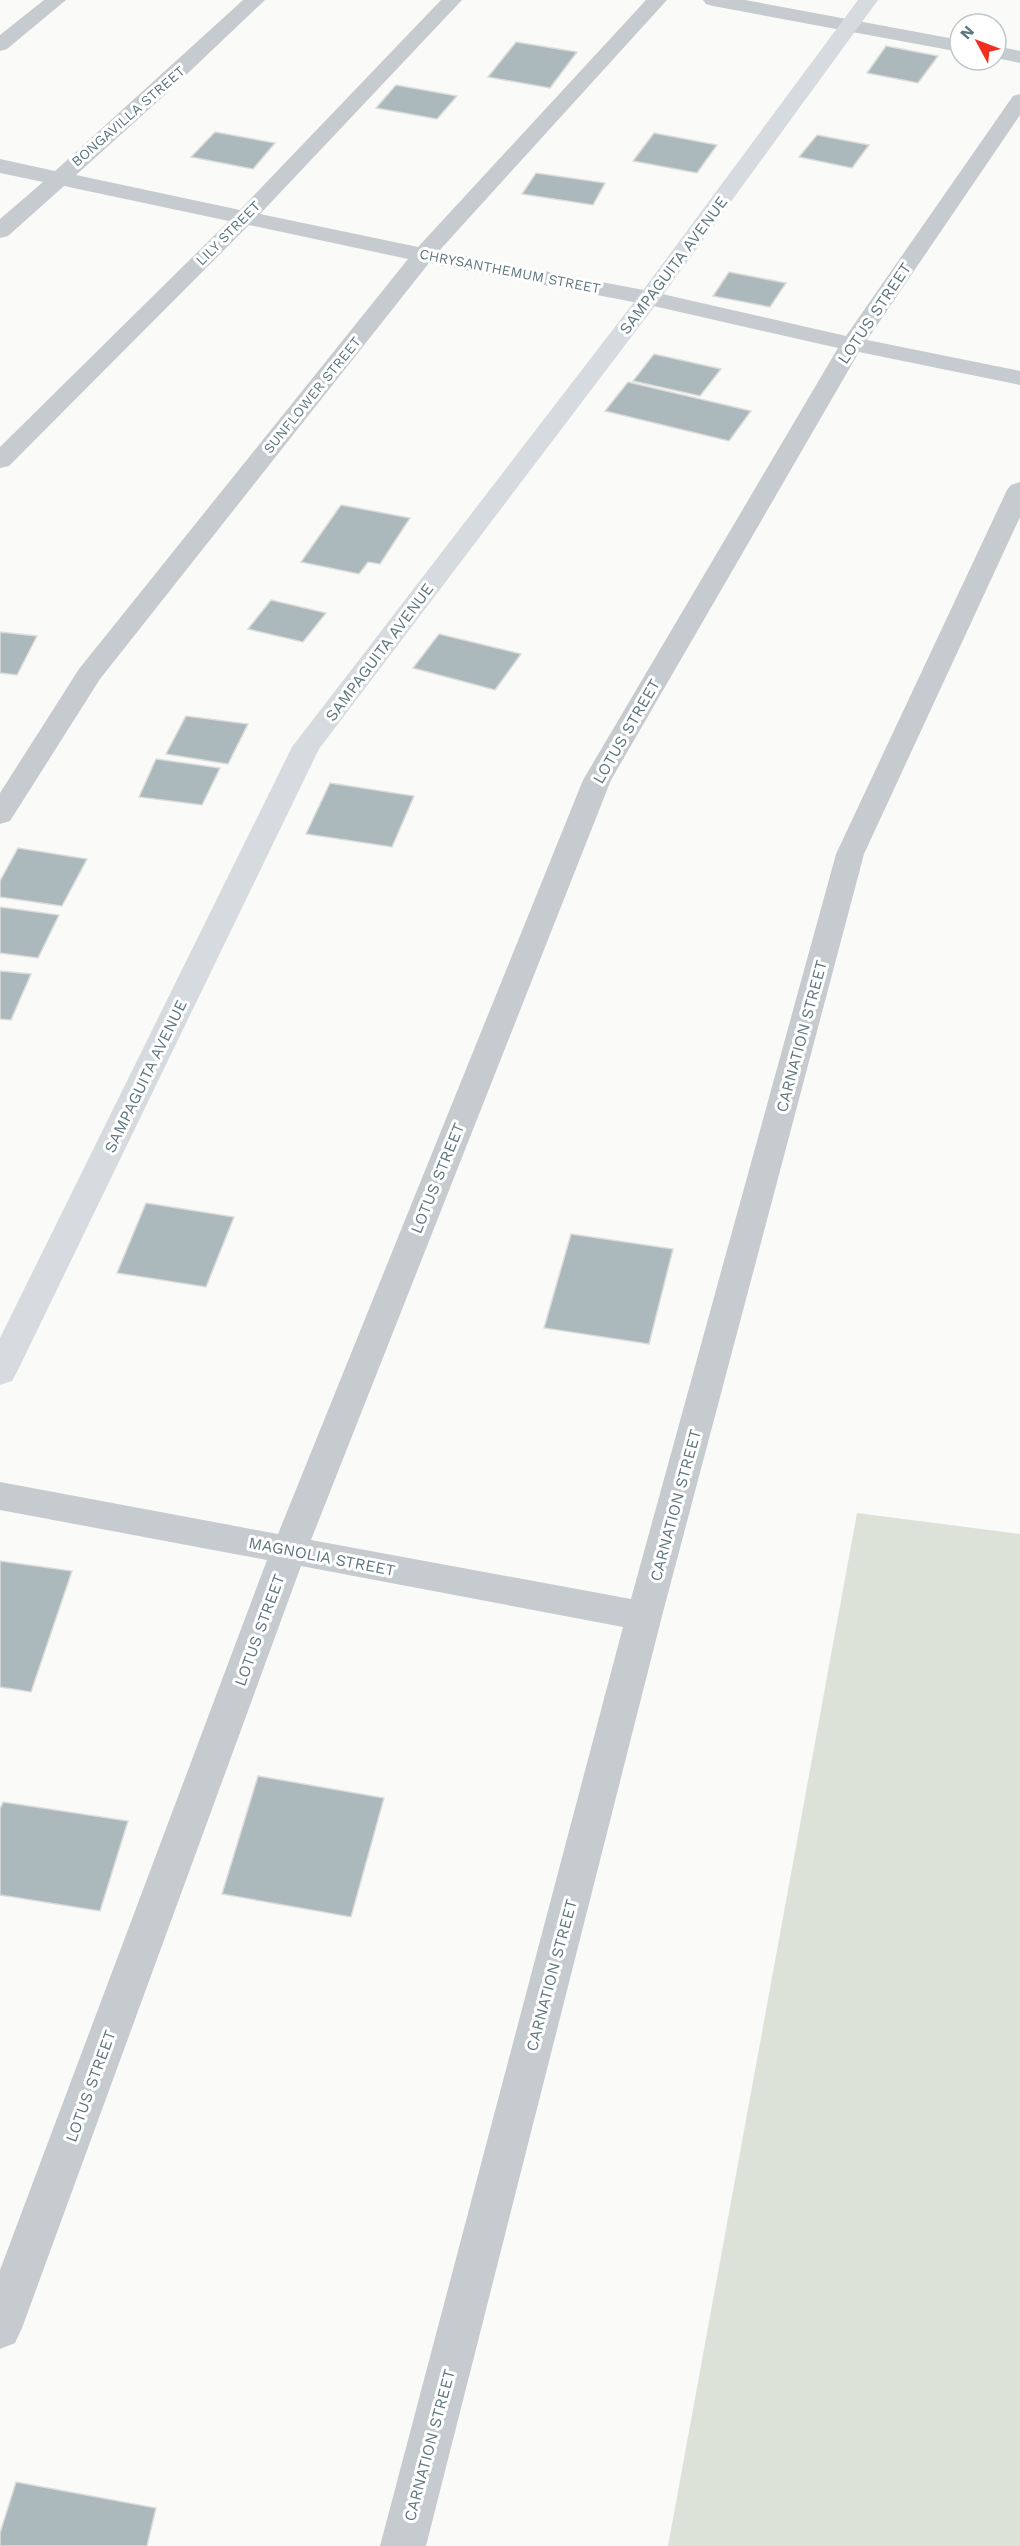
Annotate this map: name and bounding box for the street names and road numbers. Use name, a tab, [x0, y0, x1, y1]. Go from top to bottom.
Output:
street label: BONGAVILLA STREET	[68, 62, 188, 169]
street label: SAMPAGUITA AVENUE	[615, 193, 731, 338]
street label: LILY STREET	[193, 197, 264, 268]
street label: CHRYSANTHEMUM STREET	[418, 246, 602, 297]
street label: LOTUS STREET	[834, 259, 915, 367]
street label: SUNFLOWER STREET	[260, 333, 364, 456]
street label: SAMPAGUITA AVENUE	[321, 580, 437, 725]
street label: LOTUS STREET	[589, 675, 664, 787]
street label: CARNATION STREET	[772, 958, 831, 1114]
street label: SAMPAGUITA AVENUE	[100, 997, 191, 1156]
street label: LOTUS STREET	[407, 1120, 468, 1236]
street label: CARNATION STREET	[646, 1427, 705, 1583]
street label: MAGNOLIA STREET	[247, 1533, 397, 1580]
street label: LOTUS STREET	[230, 1571, 289, 1689]
street label: CARNATION STREET	[522, 1897, 581, 2053]
street label: LOTUS STREET	[61, 2027, 120, 2145]
street label: CARNATION STREET	[400, 2367, 459, 2523]

